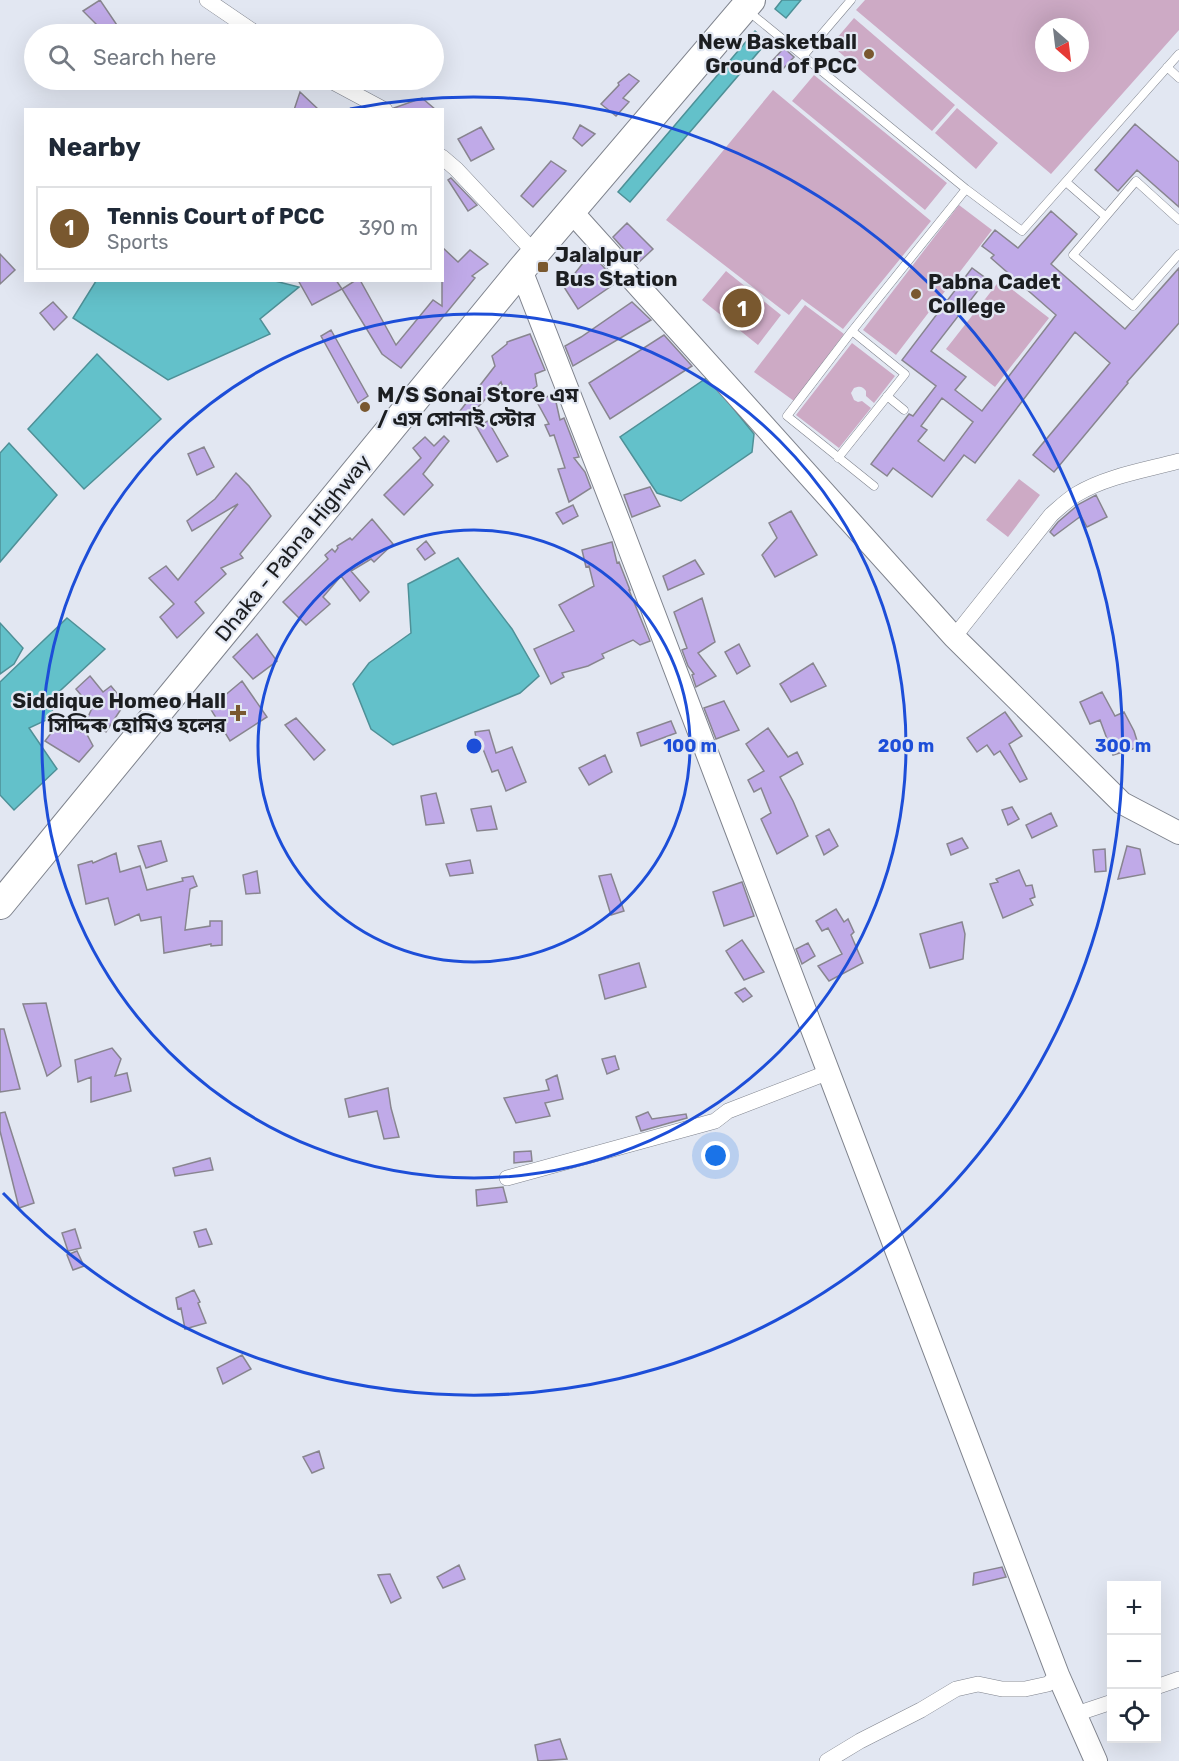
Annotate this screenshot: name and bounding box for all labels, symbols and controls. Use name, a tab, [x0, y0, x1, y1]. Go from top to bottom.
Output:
north arrow	[1035, 18, 1089, 72]
search box	[24, 24, 444, 90]
place label: New Basketball Ground of PCC	[698, 29, 857, 78]
icon: search	[45, 41, 78, 74]
text: Search here	[93, 44, 216, 71]
marker: New Basketball Ground of PCC	[862, 47, 876, 61]
text: Nearby	[48, 132, 141, 163]
text: Tennis Court of PCC	[107, 203, 324, 230]
text: 1	[65, 216, 74, 240]
text: 390 m	[359, 216, 418, 240]
text: Sports	[107, 230, 168, 254]
place label: Jalalpur Bus Station	[555, 242, 678, 291]
marker: Jalalpur Bus Station	[536, 260, 550, 274]
place label: Pabna Cadet College	[928, 269, 1061, 318]
pin: 1	[722, 286, 762, 330]
marker: Pabna Cadet College	[909, 287, 923, 301]
place label: M/S Sonai Store এম / এস সোনাই স্টোর	[377, 382, 579, 431]
marker: M/S Sonai Store এম / এস সোনাই স্টোর	[358, 400, 372, 414]
street label: Dhaka - Pabna Highway	[210, 449, 376, 646]
place label: Siddique Homeo Hall সিদ্দিক হোমিও হলের	[12, 688, 226, 737]
marker: Siddique Homeo Hall সিদ্দিক হোমিও হলের	[231, 706, 245, 720]
text: 100 m	[663, 735, 717, 757]
text: 200 m	[878, 735, 934, 757]
text: 300 m	[1095, 735, 1151, 757]
centre of rings	[464, 736, 484, 756]
your location	[701, 1141, 730, 1170]
map controls	[1107, 1581, 1161, 1743]
button: +	[1107, 1581, 1161, 1635]
button: −	[1107, 1635, 1161, 1689]
button: locate	[1107, 1689, 1161, 1743]

